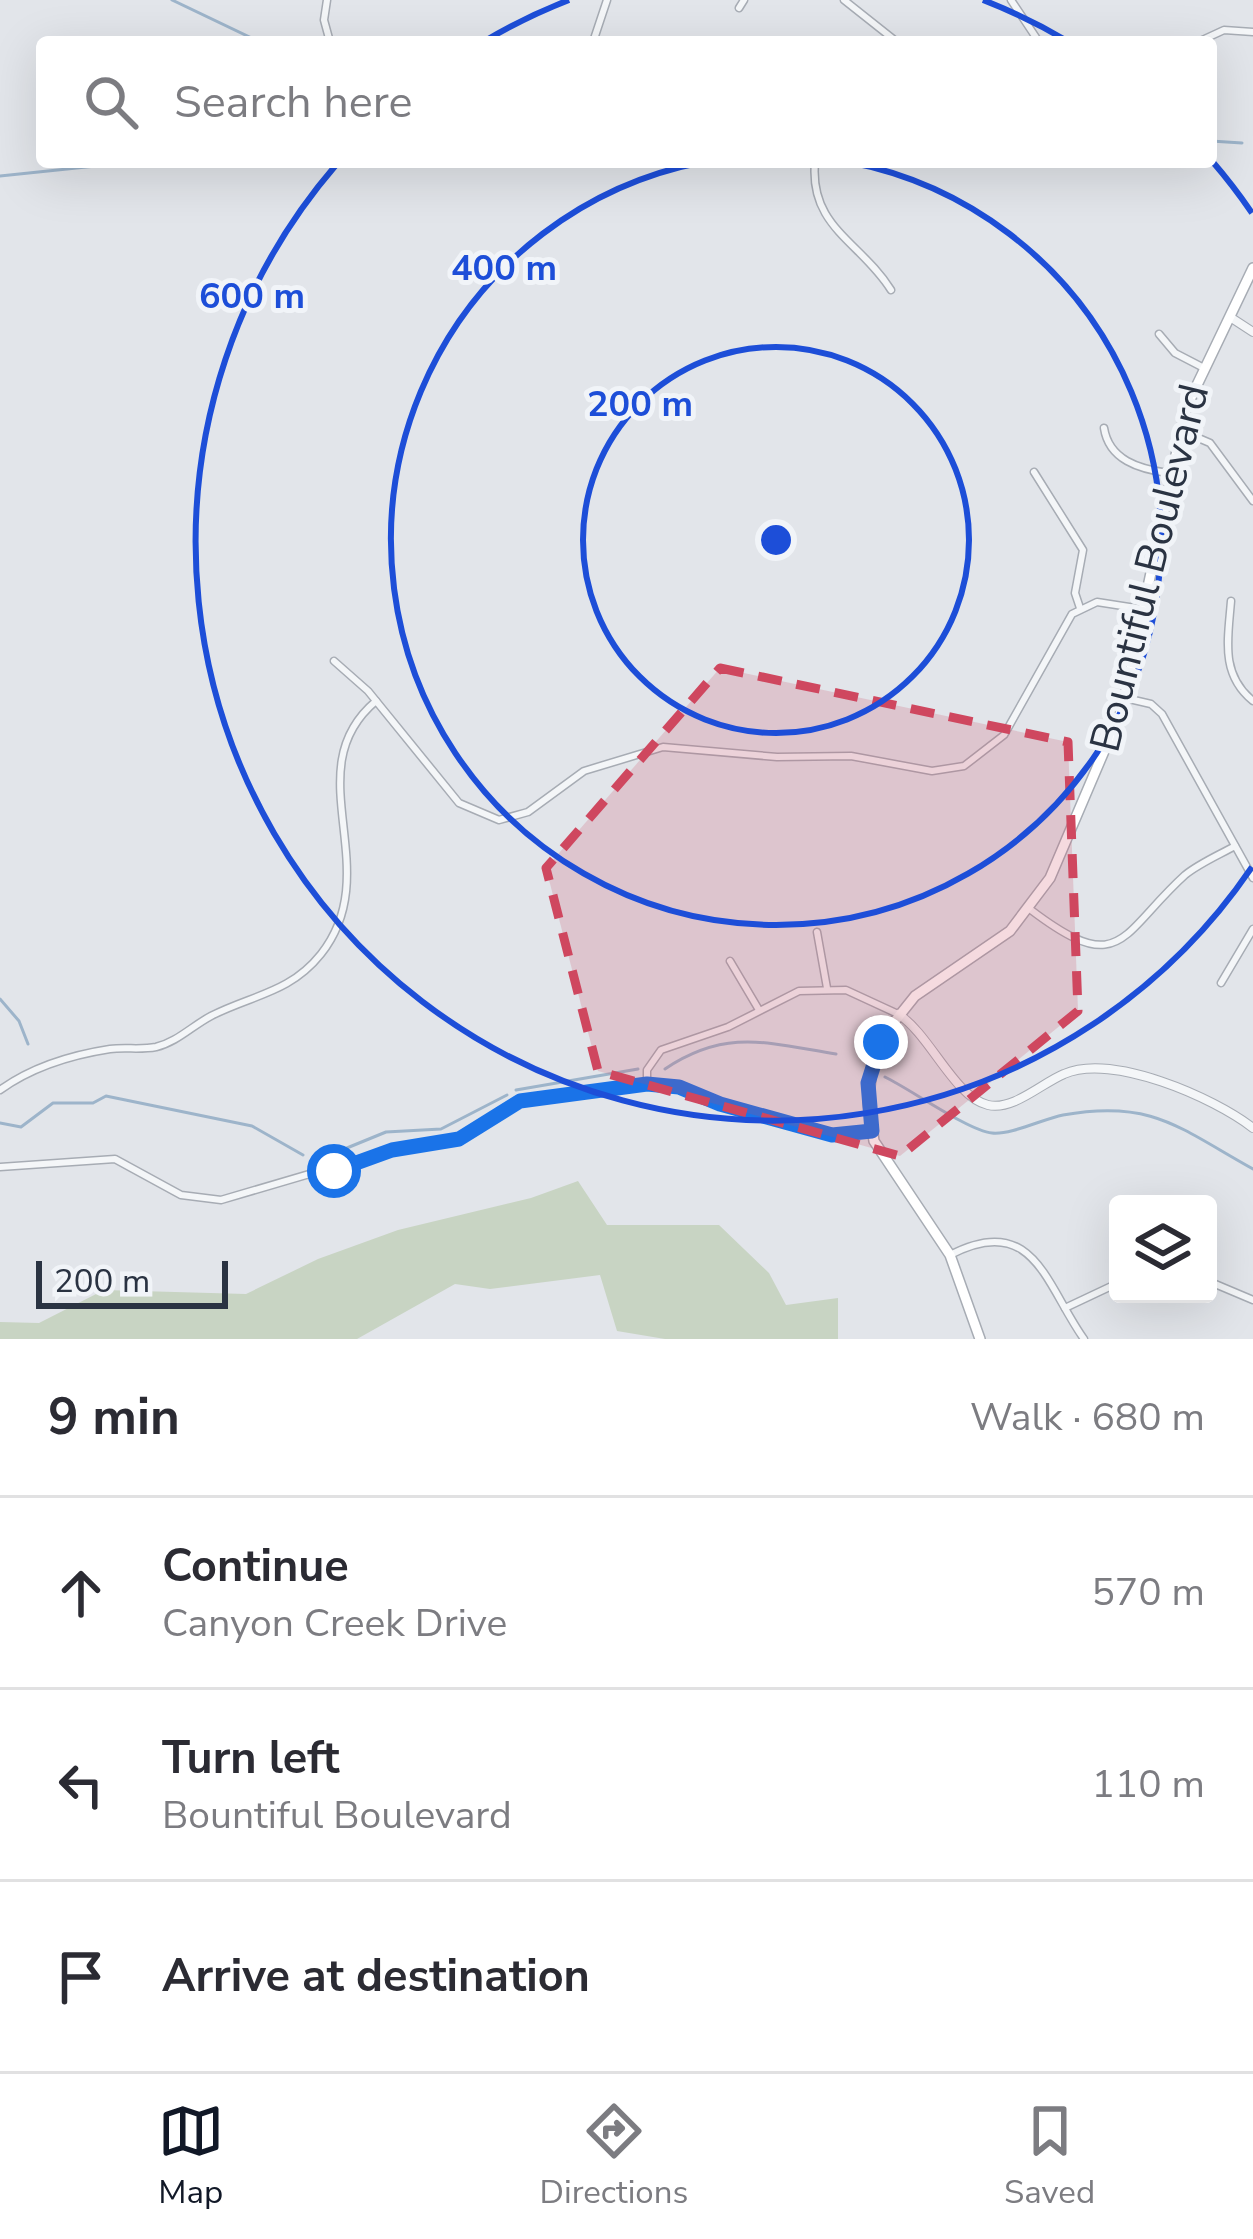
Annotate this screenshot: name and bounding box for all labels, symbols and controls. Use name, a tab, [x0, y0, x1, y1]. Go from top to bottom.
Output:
search box	[36, 36, 1217, 168]
icon: search	[78, 69, 144, 135]
text: Search here	[174, 72, 413, 133]
text: 400 m	[451, 244, 557, 293]
text: 600 m	[199, 272, 305, 321]
street label: Bountiful Boulevard	[1077, 378, 1223, 758]
text: 200 m	[587, 380, 693, 429]
centre of rings	[755, 519, 797, 561]
route end	[854, 1015, 908, 1069]
route start	[307, 1144, 361, 1198]
map controls	[1109, 1195, 1217, 1303]
button: layers	[1109, 1195, 1217, 1303]
scale bar	[36, 1255, 228, 1308]
text: 200 m	[54, 1259, 150, 1304]
text: 9 min	[48, 1382, 180, 1452]
text: Walk · 680 m	[970, 1391, 1205, 1444]
text: Continue	[162, 1536, 349, 1597]
icon: ahead	[48, 1560, 114, 1626]
text: 570 m	[1091, 1566, 1205, 1619]
text: Canyon Creek Drive	[162, 1597, 507, 1650]
text: Turn left	[162, 1728, 340, 1789]
icon: left	[48, 1752, 114, 1818]
text: 110 m	[1091, 1758, 1205, 1811]
text: Bountiful Boulevard	[162, 1789, 512, 1842]
icon: arrive	[48, 1944, 114, 2010]
text: Arrive at destination	[162, 1946, 590, 2007]
tab: Map	[158, 2098, 224, 2215]
tab: Directions	[540, 2098, 688, 2215]
tab: Saved	[1004, 2098, 1095, 2215]

